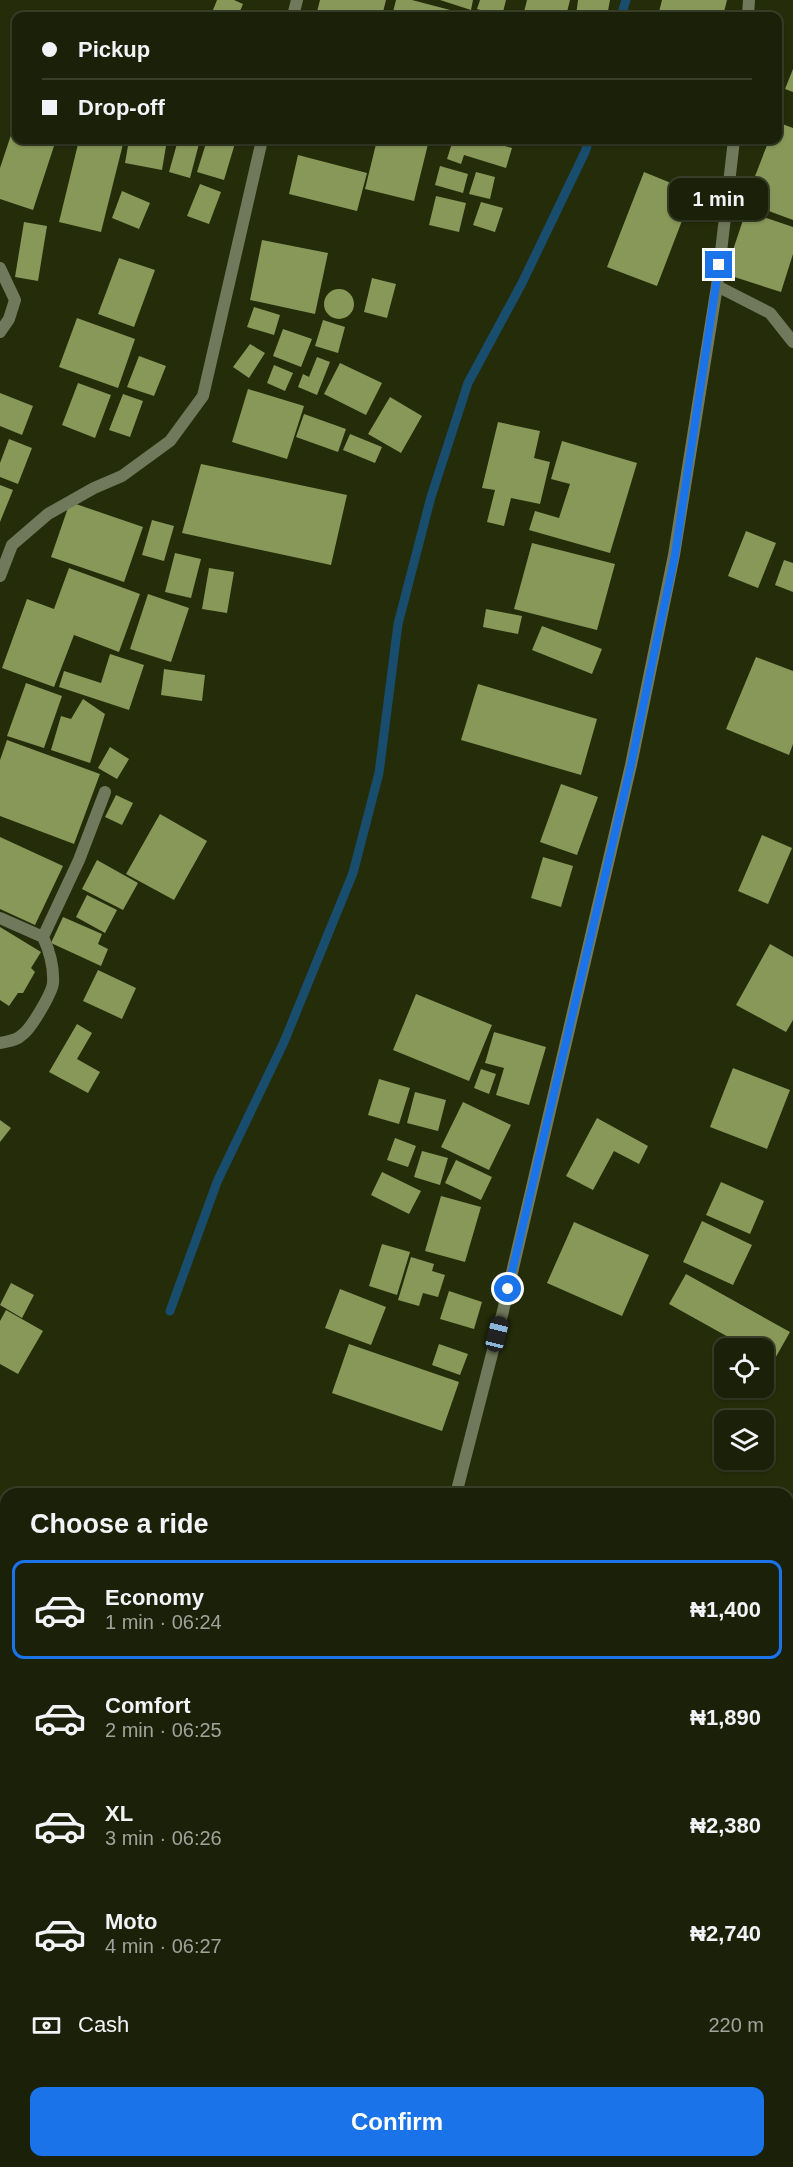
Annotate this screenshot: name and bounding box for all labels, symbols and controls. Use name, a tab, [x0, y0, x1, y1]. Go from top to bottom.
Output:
text: Pickup	[78, 37, 150, 62]
text: Drop-off	[78, 95, 165, 120]
callout: 1 min	[670, 178, 768, 220]
text: 1 min	[692, 188, 745, 210]
route end	[705, 251, 732, 278]
route start	[494, 1275, 521, 1302]
car	[484, 1314, 510, 1354]
map controls	[714, 1338, 774, 1470]
button: locate	[714, 1338, 774, 1398]
button: layers	[714, 1410, 774, 1470]
text: Choose a ride	[30, 1509, 209, 1539]
icon: car	[33, 1583, 87, 1637]
text: Economy	[105, 1585, 204, 1610]
text: ₦1,400	[690, 1597, 761, 1622]
text: 1 min · 06:24	[105, 1611, 222, 1633]
icon: car	[33, 1691, 87, 1745]
text: Comfort	[105, 1693, 191, 1718]
text: ₦1,890	[690, 1705, 761, 1730]
text: 2 min · 06:25	[105, 1719, 222, 1741]
icon: car	[33, 1799, 87, 1853]
text: XL	[105, 1801, 133, 1826]
text: ₦2,380	[690, 1813, 761, 1838]
text: 3 min · 06:26	[105, 1827, 222, 1849]
icon: car	[33, 1907, 87, 1961]
text: Moto	[105, 1909, 158, 1934]
text: ₦2,740	[690, 1921, 761, 1946]
text: 4 min · 06:27	[105, 1935, 222, 1957]
icon: cash	[30, 2009, 63, 2042]
text: Cash	[78, 2012, 129, 2037]
text: 220 m	[708, 2014, 764, 2036]
button: Confirm	[30, 2087, 764, 2156]

